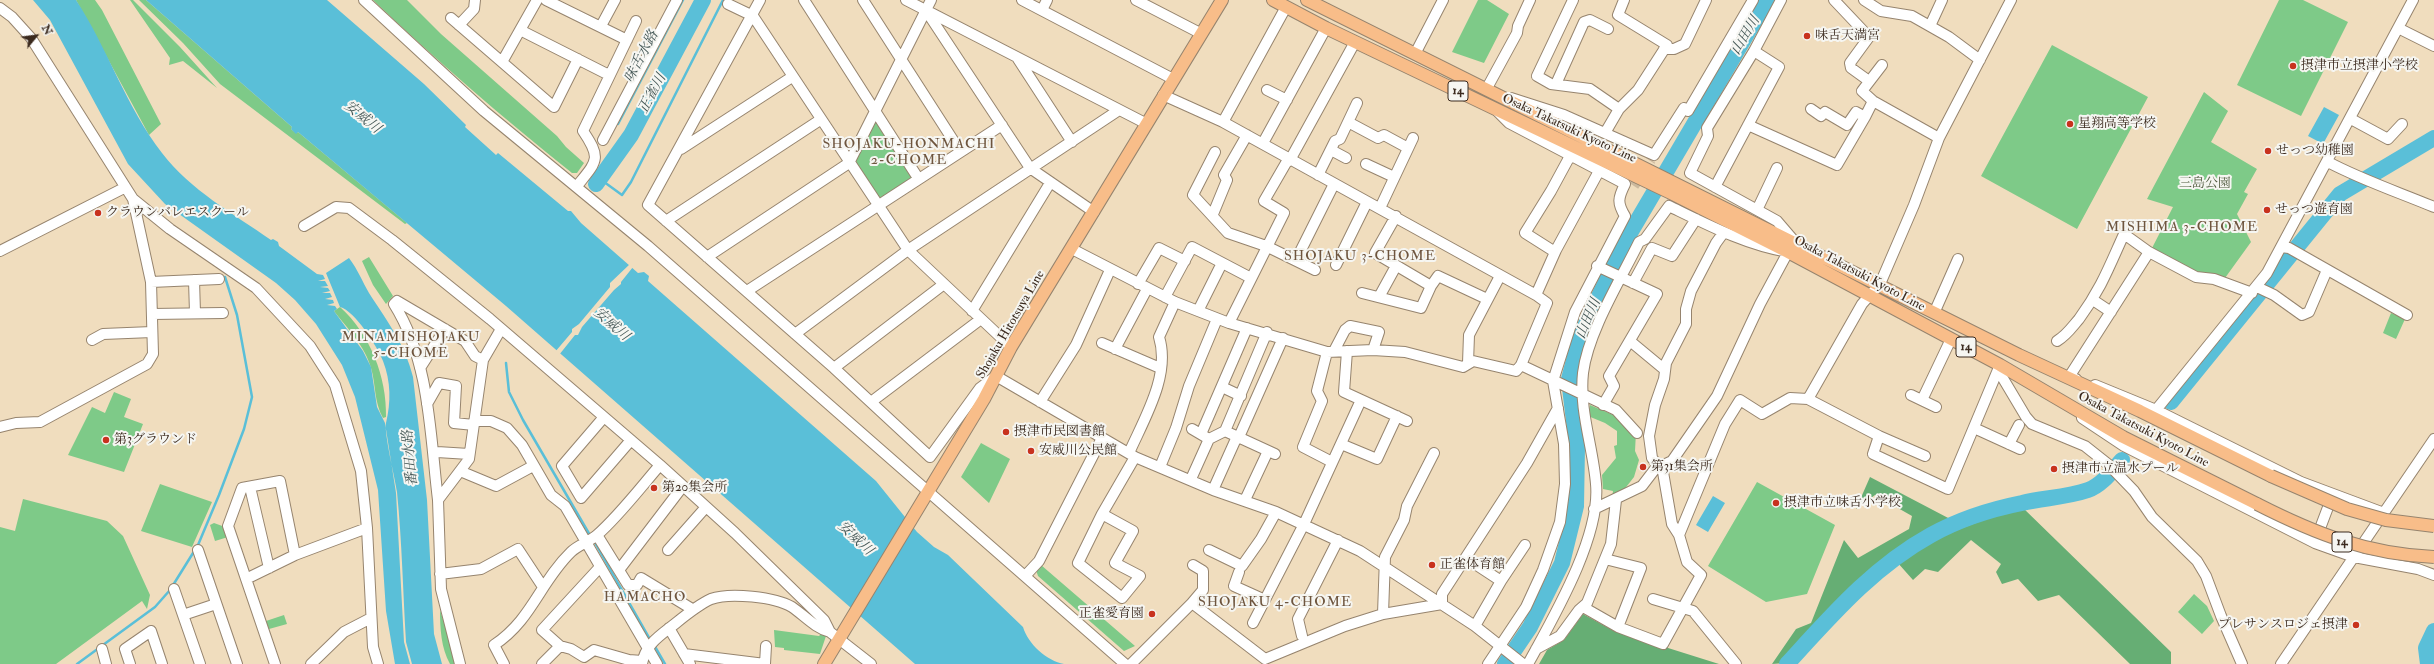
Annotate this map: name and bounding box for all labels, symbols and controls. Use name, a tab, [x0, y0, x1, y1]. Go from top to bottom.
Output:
water label: 山田川	[1728, 14, 1764, 58]
north arrow	[16, 16, 56, 56]
text: N	[39, 22, 55, 37]
water label: 味舌水路	[621, 28, 663, 86]
place label: 味舌天満宮	[1815, 28, 1880, 44]
marker: 味舌天満宮	[1802, 31, 1812, 41]
place label: 摂津市立摂津小学校	[2301, 58, 2418, 74]
marker: 摂津市立摂津小学校	[2288, 61, 2298, 71]
water label: 正雀川	[636, 72, 670, 116]
road number: 14	[1448, 81, 1468, 101]
street label: Osaka Takatsuki Kyoto Line	[1500, 91, 1638, 167]
water label: 安威川	[340, 98, 384, 138]
place label: 星翔高等学校	[2078, 116, 2156, 132]
marker: 星翔高等学校	[2065, 119, 2075, 129]
district label: SHOJAKU-HONMACHI 2-CHOME	[823, 137, 995, 170]
place label: せっつ幼稚園	[2276, 143, 2354, 159]
marker: せっつ幼稚園	[2263, 146, 2273, 156]
park label: 三島公園	[2179, 176, 2231, 192]
place label: せっつ遊育園	[2275, 202, 2353, 218]
place label: クラウンバレエスクール	[106, 205, 249, 221]
marker: せっつ遊育園	[2262, 205, 2272, 215]
marker: クラウンバレエスクール	[93, 208, 103, 218]
district label: MISHIMA 3-CHOME	[2106, 220, 2258, 236]
street label: Osaka Takatsuki Kyoto Line	[1791, 233, 1927, 315]
district label: SHOJAKU 3-CHOME	[1284, 249, 1436, 265]
street label: Shojaku Hitotsuya Line	[974, 268, 1048, 382]
water label: 山田川	[1573, 296, 1605, 342]
water label: 安威川	[590, 305, 632, 345]
district label: MINAMISHOJAKU 5-CHOME	[342, 330, 480, 362]
road number: 14	[1956, 337, 1976, 357]
street label: Osaka Takatsuki Kyoto Line	[2075, 389, 2211, 471]
place label: 摂津市民図書館	[1014, 424, 1105, 440]
marker: 摂津市民図書館	[1001, 427, 1011, 437]
water label: 番田水路	[400, 429, 422, 487]
place label: 第3グラウンド	[114, 432, 197, 448]
marker: 第3グラウンド	[101, 435, 111, 445]
place label: 安威川公民館	[1039, 443, 1117, 459]
marker: 安威川公民館	[1026, 446, 1036, 456]
place label: 第31集会所	[1651, 459, 1713, 475]
place label: 摂津市立温水プール	[2062, 461, 2179, 477]
marker: 第31集会所	[1638, 462, 1648, 472]
marker: 摂津市立温水プール	[2049, 464, 2059, 474]
place label: 第20集会所	[662, 480, 727, 496]
marker: 第20集会所	[649, 483, 659, 493]
place label: 摂津市立味舌小学校	[1784, 495, 1901, 511]
marker: 摂津市立味舌小学校	[1771, 498, 1781, 508]
water label: 安威川	[834, 519, 876, 559]
road number: 14	[2332, 532, 2352, 552]
place label: 正雀体育館	[1440, 557, 1505, 573]
marker: 正雀体育館	[1427, 560, 1437, 570]
district label: HAMACHO	[604, 590, 686, 606]
district label: SHOJAKU 4-CHOME	[1198, 595, 1352, 611]
place label: 正雀愛育園	[1079, 606, 1144, 622]
marker: 正雀愛育園	[1147, 609, 1157, 619]
place label: プレサンスロジェ摂津	[2218, 617, 2348, 633]
marker: プレサンスロジェ摂津	[2351, 620, 2361, 630]

